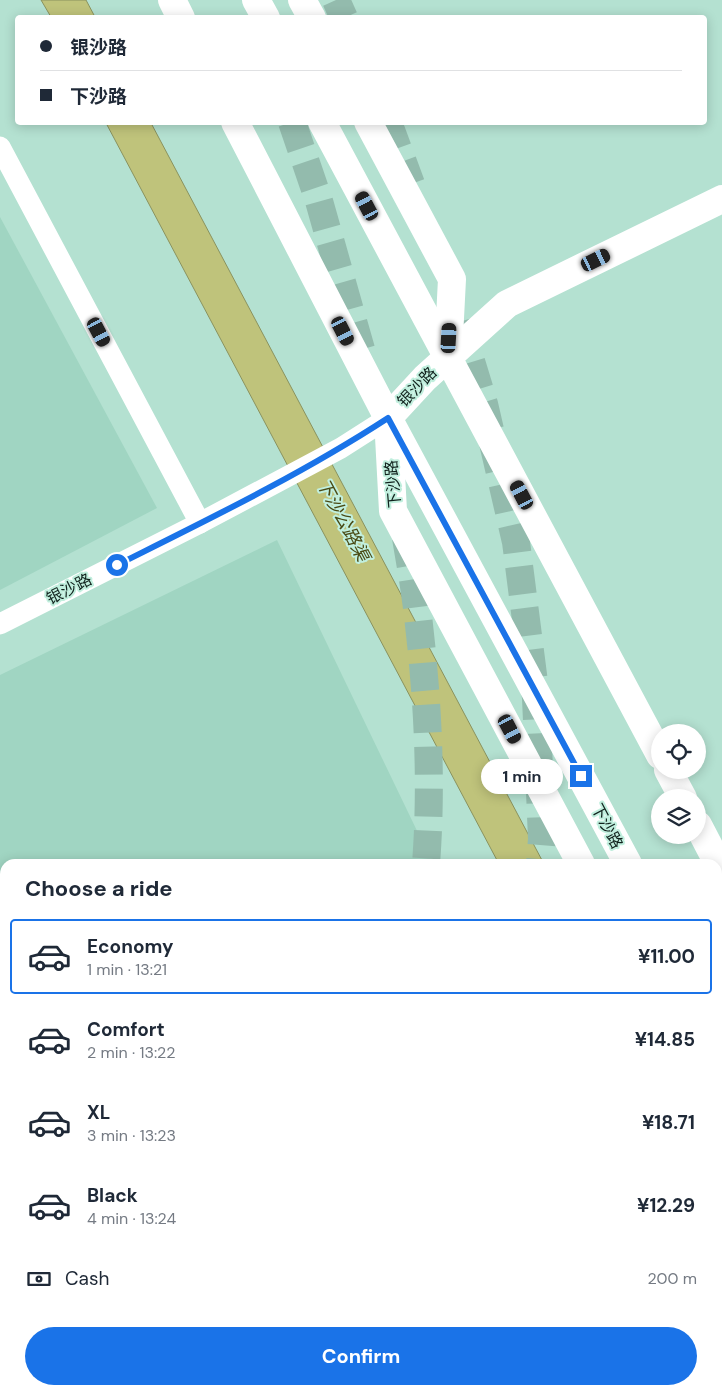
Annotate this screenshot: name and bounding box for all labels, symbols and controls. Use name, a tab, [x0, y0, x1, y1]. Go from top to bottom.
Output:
text: 银沙路	[70, 35, 127, 60]
text: 下沙路	[70, 84, 127, 109]
car	[353, 189, 380, 223]
car	[579, 247, 612, 273]
car	[329, 314, 356, 348]
car	[85, 315, 112, 349]
car	[440, 323, 457, 353]
street label: 银沙路	[393, 362, 441, 412]
street label: 下沙路	[380, 459, 406, 509]
water label: 下沙公路渠	[311, 475, 376, 568]
car	[508, 478, 535, 512]
route start	[106, 554, 128, 576]
street label: 银沙路	[43, 569, 95, 609]
car	[496, 712, 523, 746]
map controls	[651, 724, 706, 844]
button: locate	[651, 724, 706, 779]
callout: 1 min	[481, 758, 564, 794]
route end	[570, 765, 592, 787]
text: 1 min	[503, 766, 541, 787]
button: layers	[651, 789, 706, 844]
street label: 下沙路	[586, 800, 628, 852]
text: Choose a ride	[25, 874, 173, 903]
icon: car	[27, 934, 72, 979]
text: Economy	[87, 934, 174, 959]
text: ¥11.00	[638, 944, 695, 969]
text: 1 min · 13:21	[87, 959, 167, 980]
icon: car	[27, 1017, 72, 1062]
text: Comfort	[87, 1017, 165, 1042]
text: ¥14.85	[635, 1027, 695, 1052]
text: 2 min · 13:22	[87, 1042, 176, 1063]
icon: car	[27, 1100, 72, 1145]
text: XL	[87, 1100, 110, 1125]
text: ¥18.71	[642, 1110, 695, 1135]
text: 3 min · 13:23	[87, 1125, 176, 1146]
icon: car	[27, 1183, 72, 1228]
text: Black	[87, 1183, 138, 1208]
text: ¥12.29	[637, 1193, 695, 1218]
text: 4 min · 13:24	[87, 1208, 176, 1229]
icon: cash	[25, 1265, 53, 1293]
text: Cash	[65, 1266, 109, 1291]
text: 200 m	[648, 1268, 697, 1289]
button: Confirm	[25, 1327, 697, 1385]

